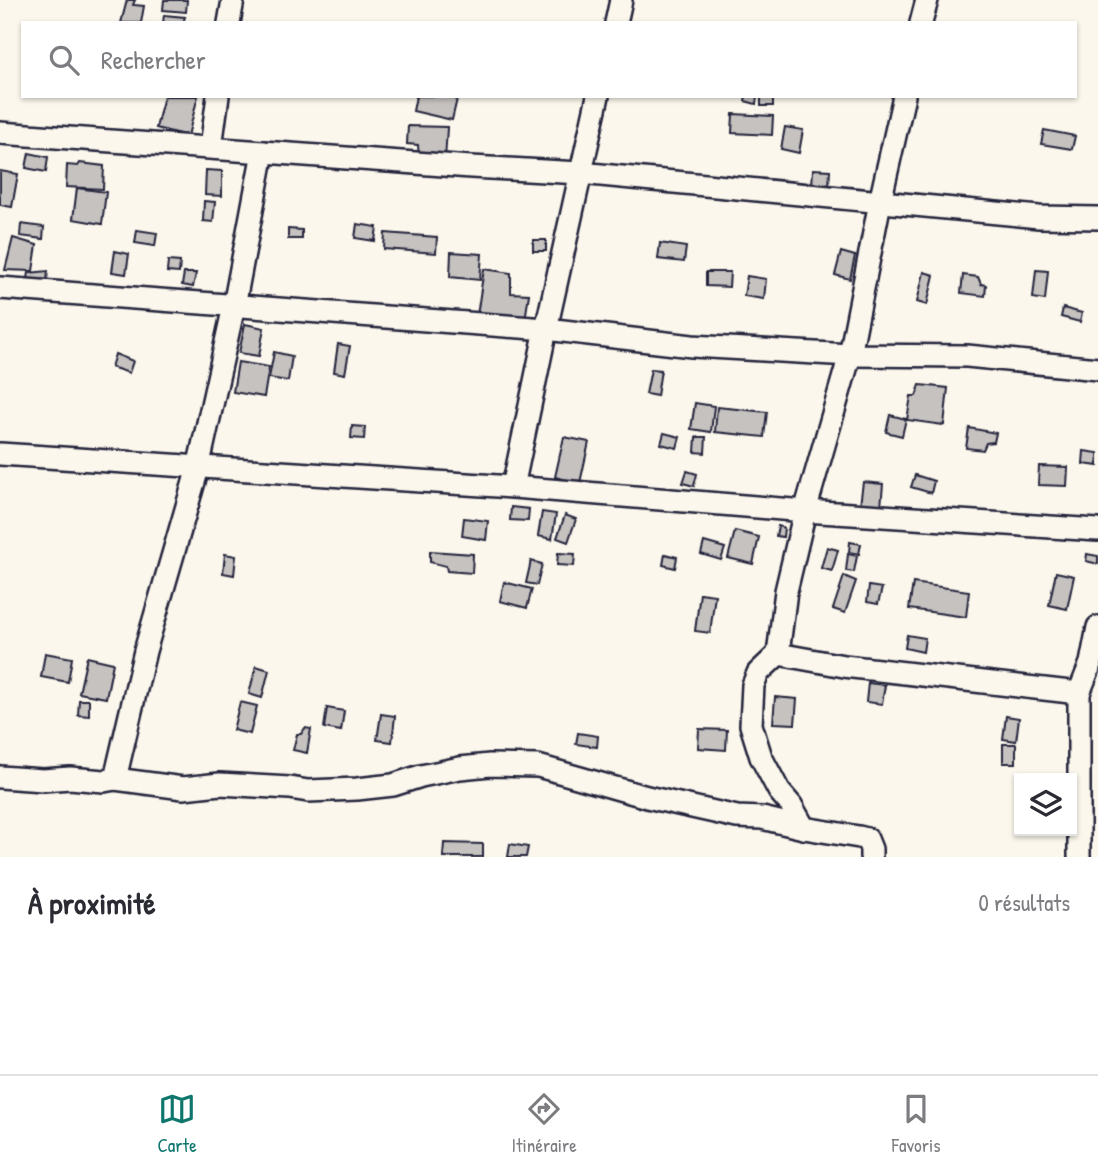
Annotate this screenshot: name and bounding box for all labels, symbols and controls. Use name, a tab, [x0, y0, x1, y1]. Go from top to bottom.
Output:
search box	[21, 21, 1077, 98]
icon: search	[45, 41, 83, 79]
text: Rechercher	[101, 42, 206, 77]
map controls	[1014, 773, 1077, 836]
button: layers	[1014, 773, 1077, 836]
text: À proximité	[28, 883, 156, 923]
text: 0 résultats	[979, 887, 1070, 918]
tab: Carte	[157, 1090, 197, 1158]
tab: Itinéraire	[512, 1090, 577, 1158]
tab: Favoris	[892, 1090, 941, 1158]

